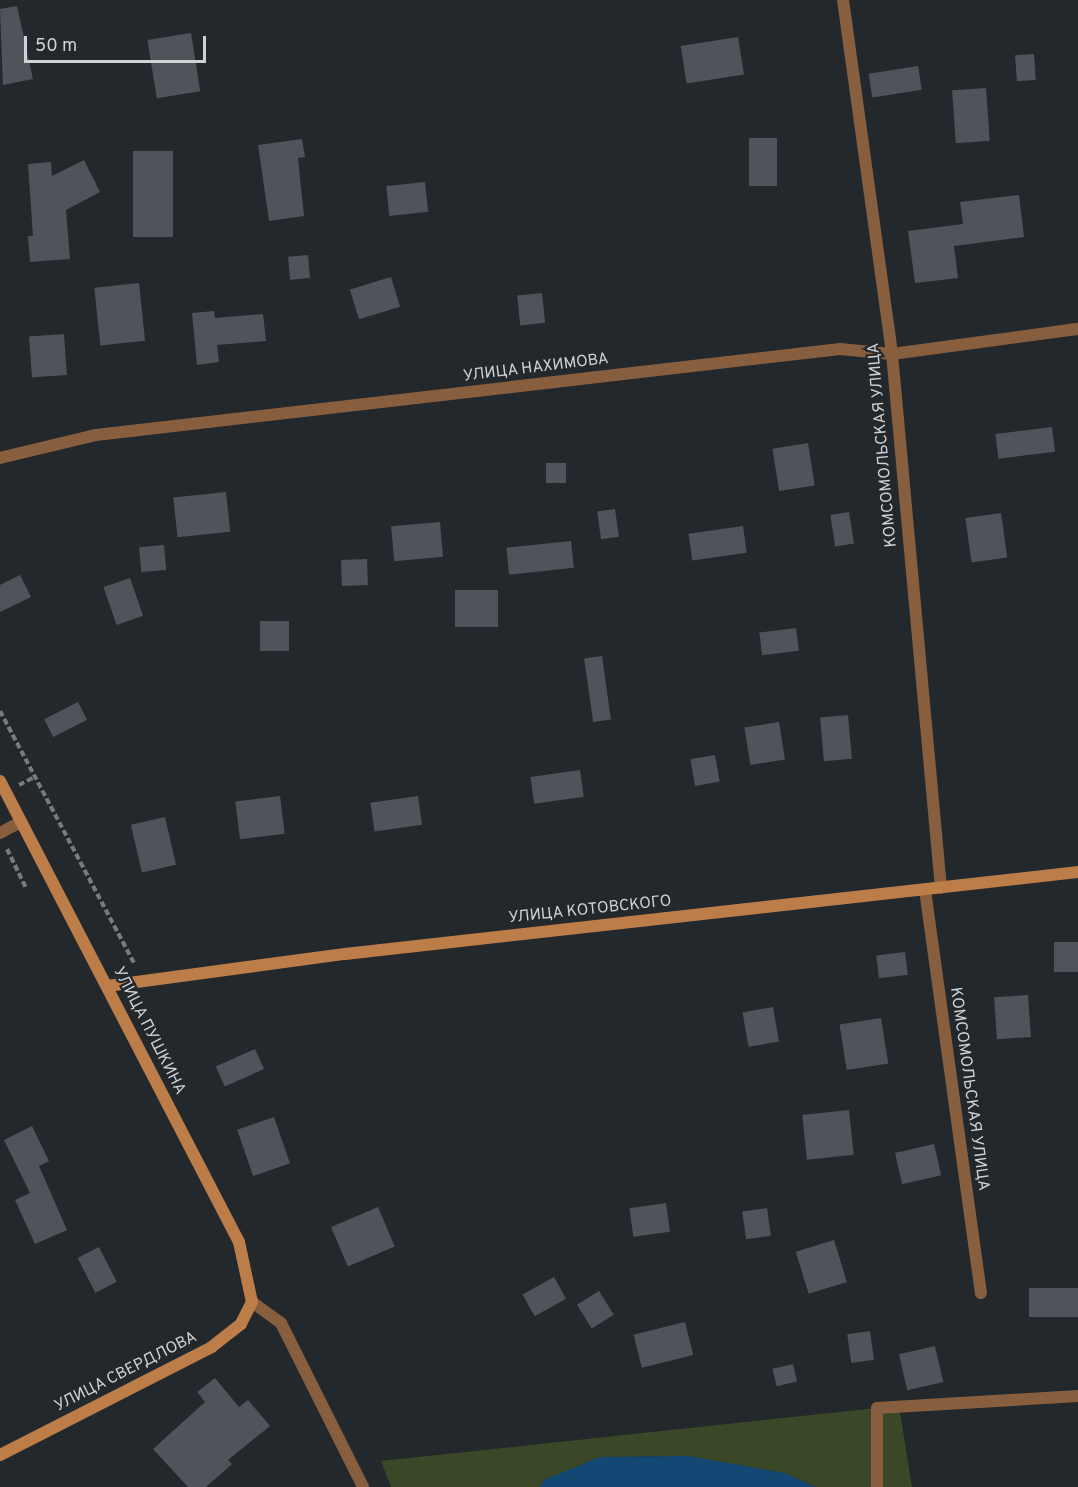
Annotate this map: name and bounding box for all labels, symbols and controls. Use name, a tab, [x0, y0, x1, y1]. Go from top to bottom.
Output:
scale bar	[27, 24, 208, 62]
text: 50 m	[35, 35, 77, 58]
street label: КОМСОМОЛЬСКАЯ УЛИЦА	[864, 342, 902, 548]
street label: УЛИЦА НАХИМОВА	[462, 350, 610, 386]
street label: УЛИЦА КОТОВСКОГО	[507, 892, 673, 928]
street label: УЛИЦА ПУШКИНА	[108, 964, 190, 1098]
street label: КОМСОМОЛЬСКАЯ УЛИЦА	[945, 986, 993, 1192]
street label: УЛИЦА СВЕРДЛОВА	[51, 1328, 201, 1416]

